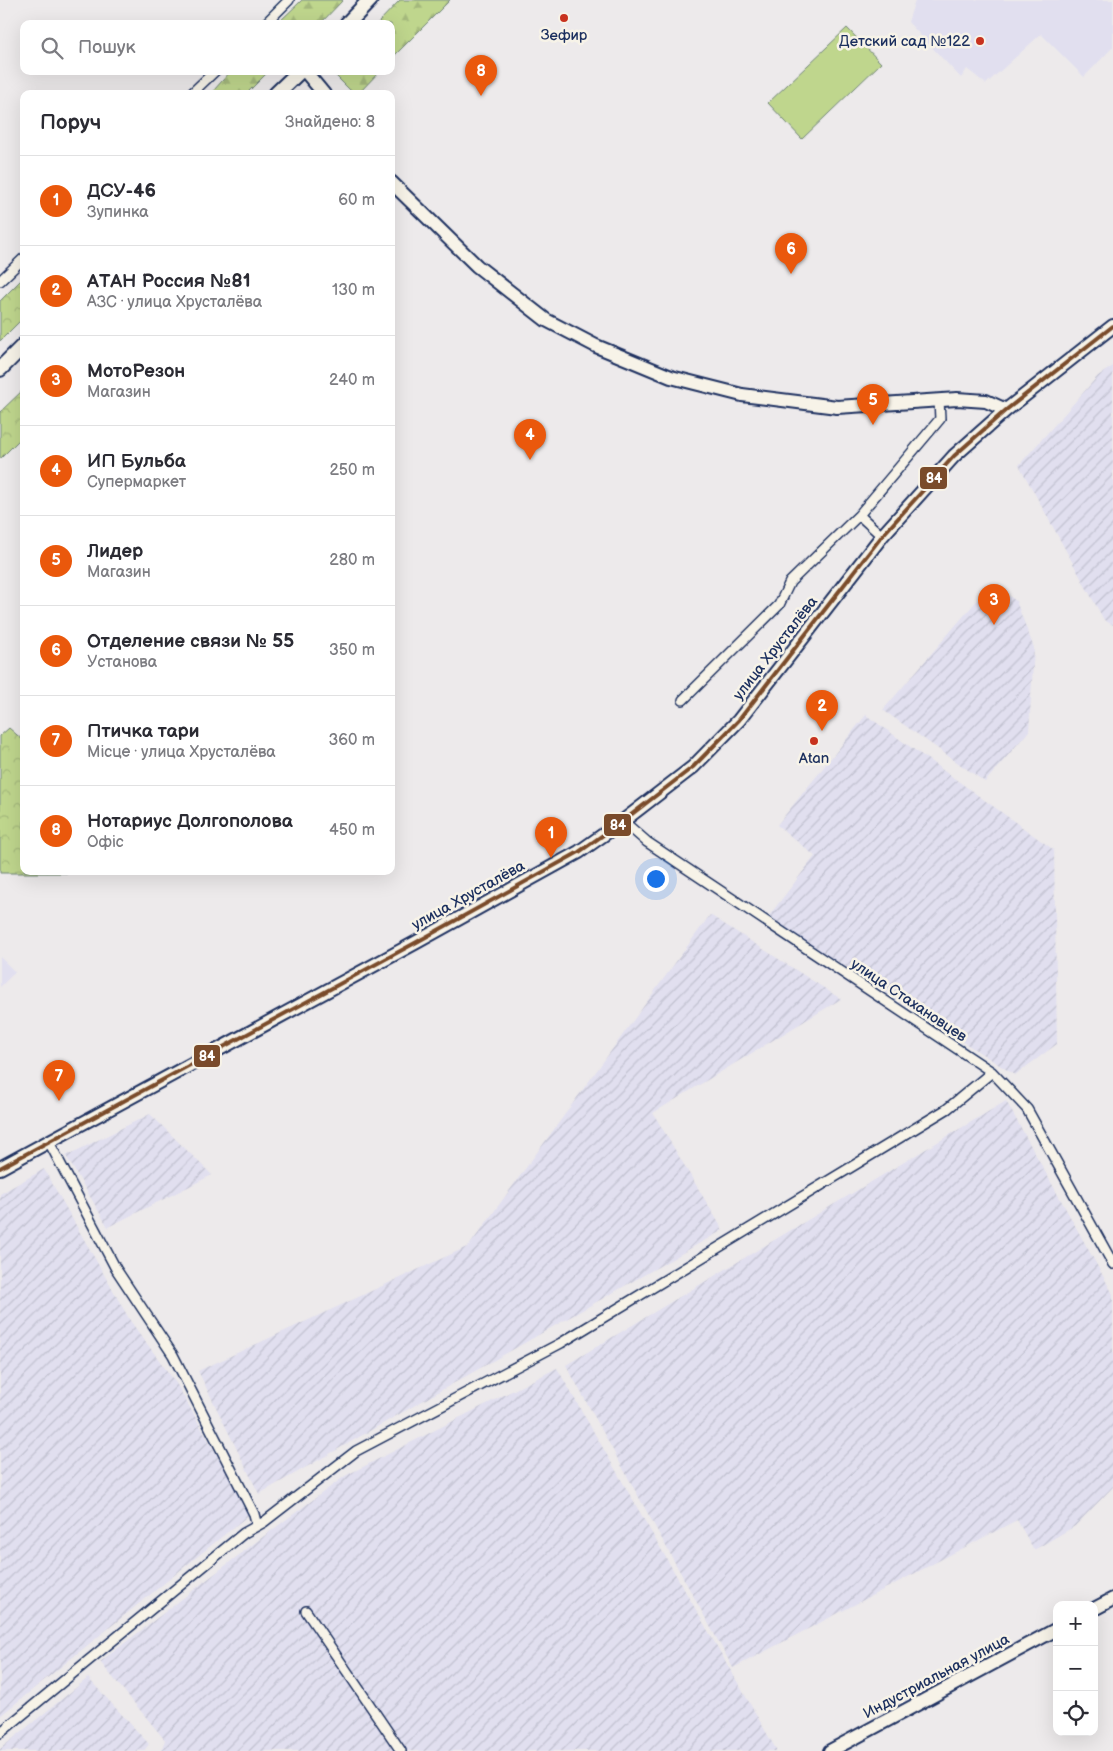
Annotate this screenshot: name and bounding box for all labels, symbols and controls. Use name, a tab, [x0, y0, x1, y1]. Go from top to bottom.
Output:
marker: Зефир	[558, 12, 570, 24]
search box	[20, 20, 395, 75]
place label: Зефир	[541, 26, 588, 45]
place label: Детский сад №122	[839, 32, 970, 51]
icon: search	[38, 34, 66, 62]
marker: Детский сад №122	[974, 35, 986, 47]
text: Пошук	[78, 36, 136, 59]
pin: 8	[465, 55, 497, 96]
text: Поруч	[40, 110, 101, 135]
text: Знайдено: 8	[285, 113, 375, 132]
text: ДСУ-46	[87, 180, 156, 203]
text: 1	[53, 191, 59, 210]
text: 60 m	[338, 191, 375, 210]
text: Зупинка	[87, 203, 149, 222]
pin: 6	[775, 233, 807, 274]
text: АТАН Россия №81	[87, 270, 251, 293]
text: 2	[51, 281, 61, 300]
text: 130 m	[332, 281, 375, 300]
text: АЗС · улица Хрусталёва	[87, 293, 262, 312]
text: МотоРезон	[87, 360, 185, 383]
text: 3	[51, 371, 61, 390]
text: 240 m	[329, 371, 375, 390]
text: Магазин	[87, 383, 151, 402]
pin: 5	[857, 384, 889, 425]
pin: 4	[514, 419, 546, 460]
text: ИП Бульба	[87, 450, 186, 473]
text: 4	[51, 461, 61, 480]
text: 250 m	[329, 461, 375, 480]
line badge: 84	[919, 466, 948, 490]
text: 84	[926, 470, 943, 487]
text: Супермаркет	[87, 473, 186, 492]
text: Лидер	[87, 540, 143, 563]
text: 5	[51, 551, 61, 570]
text: 280 m	[329, 551, 375, 570]
text: Магазин	[87, 563, 151, 582]
pin: 3	[978, 584, 1010, 625]
street label: улица Хрусталёва	[729, 593, 822, 704]
text: Отделение связи № 55	[87, 630, 294, 653]
text: 6	[51, 641, 61, 660]
text: 350 m	[329, 641, 375, 660]
text: Установа	[87, 653, 157, 672]
pin: 2	[806, 690, 838, 731]
text: Птичка тари	[87, 720, 200, 743]
text: 7	[52, 731, 60, 750]
text: 360 m	[328, 731, 375, 750]
marker: Atan	[808, 735, 820, 747]
text: Місце · улица Хрусталёва	[87, 743, 276, 762]
place label: Atan	[799, 749, 829, 768]
text: Нотариус Долгополова	[87, 810, 293, 833]
line badge: 84	[603, 813, 632, 837]
pin: 1	[535, 817, 567, 858]
text: 84	[610, 817, 627, 834]
text: 8	[51, 821, 61, 840]
text: 450 m	[329, 821, 375, 840]
text: Офіс	[87, 833, 124, 852]
street label: улица Хрусталёва	[408, 856, 528, 934]
your location	[643, 866, 669, 892]
street label: улица Стахановцев	[847, 955, 971, 1046]
line badge: 84	[193, 1044, 221, 1068]
text: 84	[199, 1048, 216, 1065]
pin: 7	[43, 1060, 75, 1101]
map controls	[1053, 1601, 1098, 1736]
button: +	[1053, 1601, 1098, 1646]
street label: Индустриальная улица	[860, 1630, 1013, 1723]
button: −	[1053, 1646, 1098, 1691]
button: locate	[1053, 1691, 1098, 1736]

